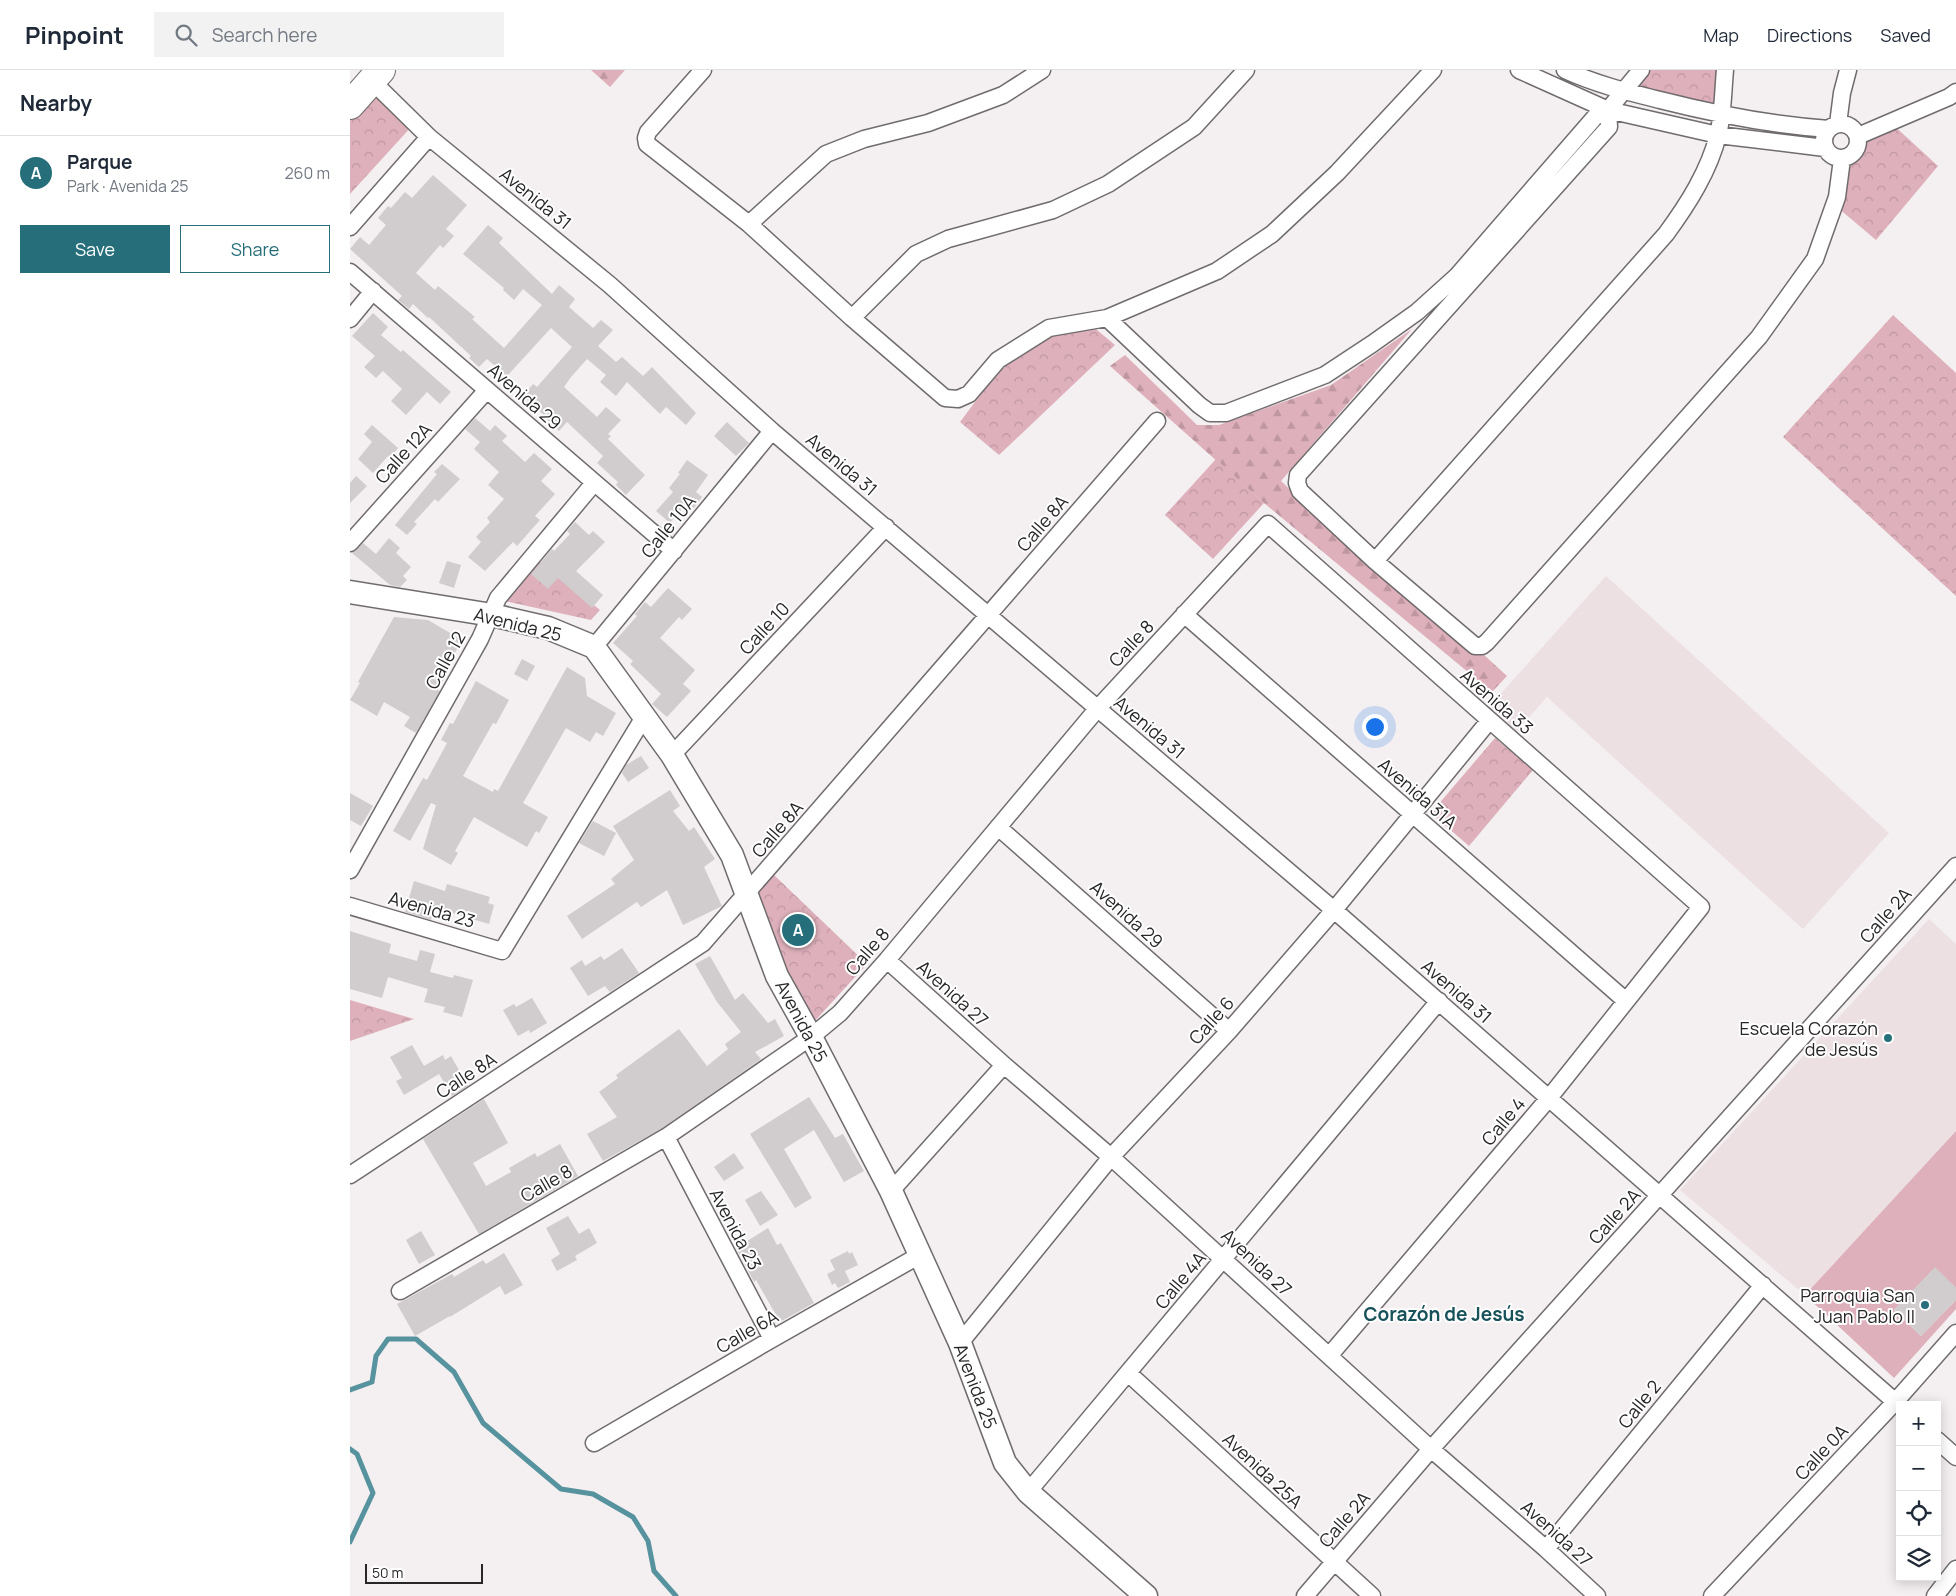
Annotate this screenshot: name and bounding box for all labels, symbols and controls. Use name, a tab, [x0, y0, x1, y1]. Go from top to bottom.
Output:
search box	[154, 12, 504, 57]
text: Pinpoint	[25, 18, 124, 51]
icon: search	[172, 21, 200, 49]
text: Search here	[212, 22, 317, 48]
text: Map	[1703, 23, 1739, 47]
text: Directions	[1767, 23, 1852, 47]
text: Saved	[1880, 23, 1931, 47]
text: Nearby	[20, 89, 92, 117]
text: Parque	[67, 149, 132, 175]
text: A	[31, 162, 41, 184]
text: 260 m	[284, 162, 330, 184]
street label: Avenida 31	[495, 162, 577, 234]
text: Park · Avenida 25	[67, 175, 189, 197]
button: Save	[20, 225, 170, 273]
button: Share	[180, 225, 330, 273]
street label: Avenida 29	[483, 357, 567, 435]
street label: Calle 12A	[369, 417, 437, 488]
street label: Avenida 31	[801, 427, 883, 501]
street label: Calle 10A	[635, 489, 701, 563]
street label: Calle 8A	[1011, 489, 1074, 556]
street label: Calle 10	[734, 597, 794, 659]
street label: Avenida 25	[472, 602, 564, 646]
street label: Calle 8	[1103, 614, 1159, 672]
street label: Calle 12	[419, 627, 471, 693]
street label: Avenida 33	[1456, 663, 1538, 739]
street label: Avenida 31	[1109, 690, 1191, 764]
your location	[1362, 714, 1388, 740]
street label: Avenida 31A	[1373, 752, 1463, 834]
street label: Calle 8A	[746, 795, 809, 862]
street label: Avenida 29	[1085, 875, 1169, 953]
street label: Calle 2A	[1854, 882, 1917, 948]
street label: Avenida 23	[386, 885, 478, 933]
pin: A	[782, 911, 814, 949]
street label: Calle 8	[840, 922, 894, 980]
street label: Avenida 31	[1417, 954, 1497, 1028]
street label: Avenida 27	[912, 955, 994, 1031]
street label: Avenida 25	[770, 976, 834, 1066]
street label: Calle 6	[1183, 991, 1239, 1049]
place label: Escuela Corazón de Jesús	[1740, 1016, 1878, 1061]
marker: Escuela Corazón de Jesús	[1882, 1032, 1894, 1044]
street label: Calle 8A	[431, 1046, 501, 1103]
street label: Calle 4	[1476, 1092, 1530, 1150]
street label: Calle 8	[516, 1159, 576, 1207]
street label: Calle 2A	[1583, 1183, 1646, 1249]
street label: Avenida 23	[704, 1184, 768, 1274]
street label: Avenida 27	[1217, 1223, 1297, 1301]
street label: Calle 4A	[1149, 1246, 1211, 1314]
place label: Parroquia San Juan Pablo II	[1800, 1283, 1915, 1328]
marker: Parroquia San Juan Pablo II	[1919, 1299, 1931, 1311]
district label: Corazón de Jesús	[1363, 1301, 1525, 1327]
street label: Calle 6A	[712, 1303, 783, 1358]
street label: Avenida 25	[949, 1340, 1003, 1432]
street label: Calle 2	[1612, 1375, 1666, 1433]
map controls	[1896, 1401, 1941, 1581]
button: +	[1896, 1401, 1941, 1446]
street label: Calle 0A	[1789, 1419, 1853, 1485]
street label: Avenida 25A	[1218, 1427, 1309, 1514]
button: −	[1896, 1446, 1941, 1491]
street label: Calle 2A	[1313, 1486, 1375, 1552]
button: locate	[1896, 1491, 1941, 1536]
street label: Avenida 27	[1516, 1495, 1598, 1571]
button: layers	[1896, 1536, 1941, 1581]
scale bar	[365, 1561, 482, 1584]
text: 50 m	[372, 1563, 403, 1582]

